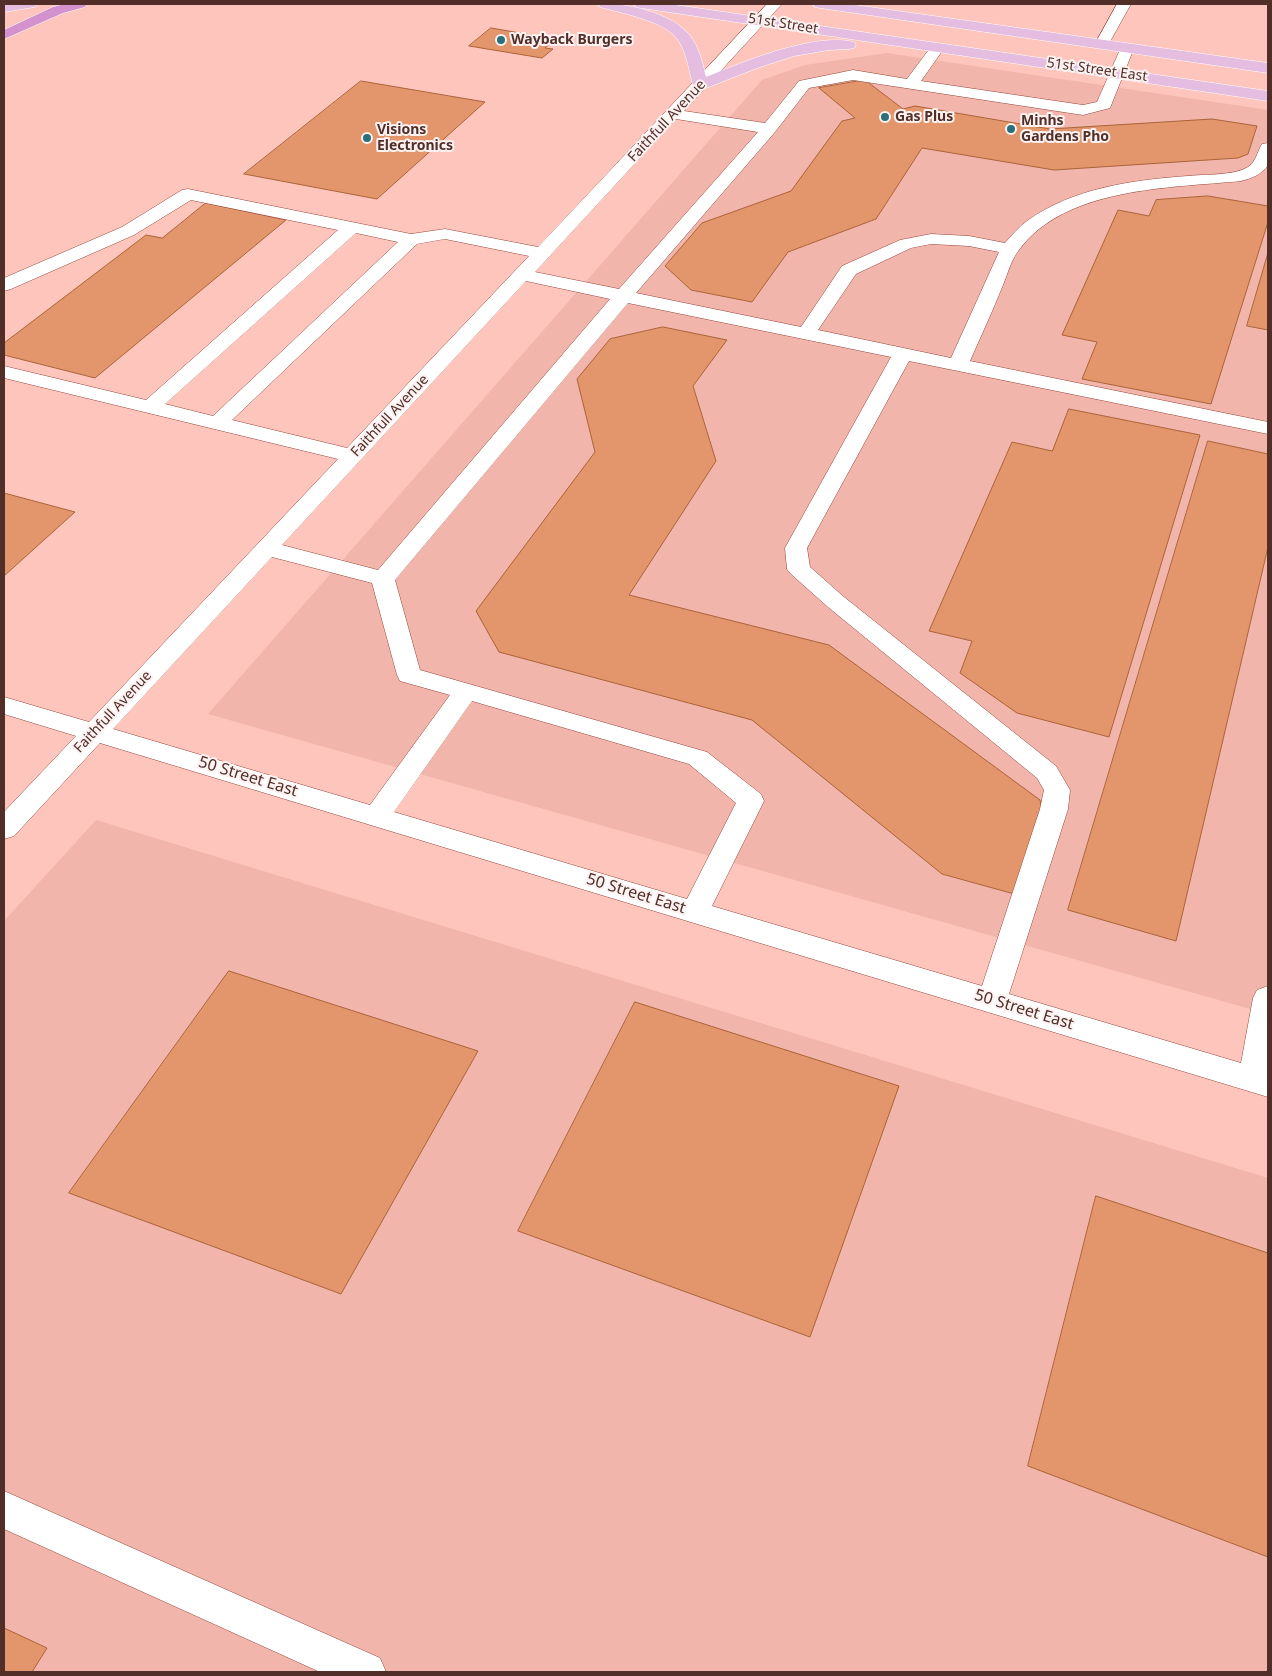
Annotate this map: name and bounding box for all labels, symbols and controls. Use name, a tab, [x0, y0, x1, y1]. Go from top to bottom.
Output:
street label: 51st Street	[747, 10, 819, 38]
place label: Wayback Burgers	[511, 32, 632, 48]
marker: Wayback Burgers	[495, 34, 507, 46]
street label: 51st Street East	[1046, 55, 1148, 85]
street label: Faithfull Avenue	[625, 77, 709, 165]
place label: Gas Plus	[895, 109, 953, 125]
marker: Gas Plus	[879, 111, 891, 123]
place label: Minhs Gardens Pho	[1021, 113, 1109, 146]
place label: Visions Electronics	[377, 122, 453, 154]
marker: Minhs Gardens Pho	[1005, 123, 1017, 135]
marker: Visions Electronics	[361, 132, 373, 144]
street label: Faithfull Avenue	[348, 372, 432, 460]
street label: Faithfull Avenue	[71, 668, 155, 756]
street label: 50 Street East	[196, 753, 300, 801]
street label: 50 Street East	[584, 870, 688, 918]
street label: 50 Street East	[972, 986, 1076, 1034]

